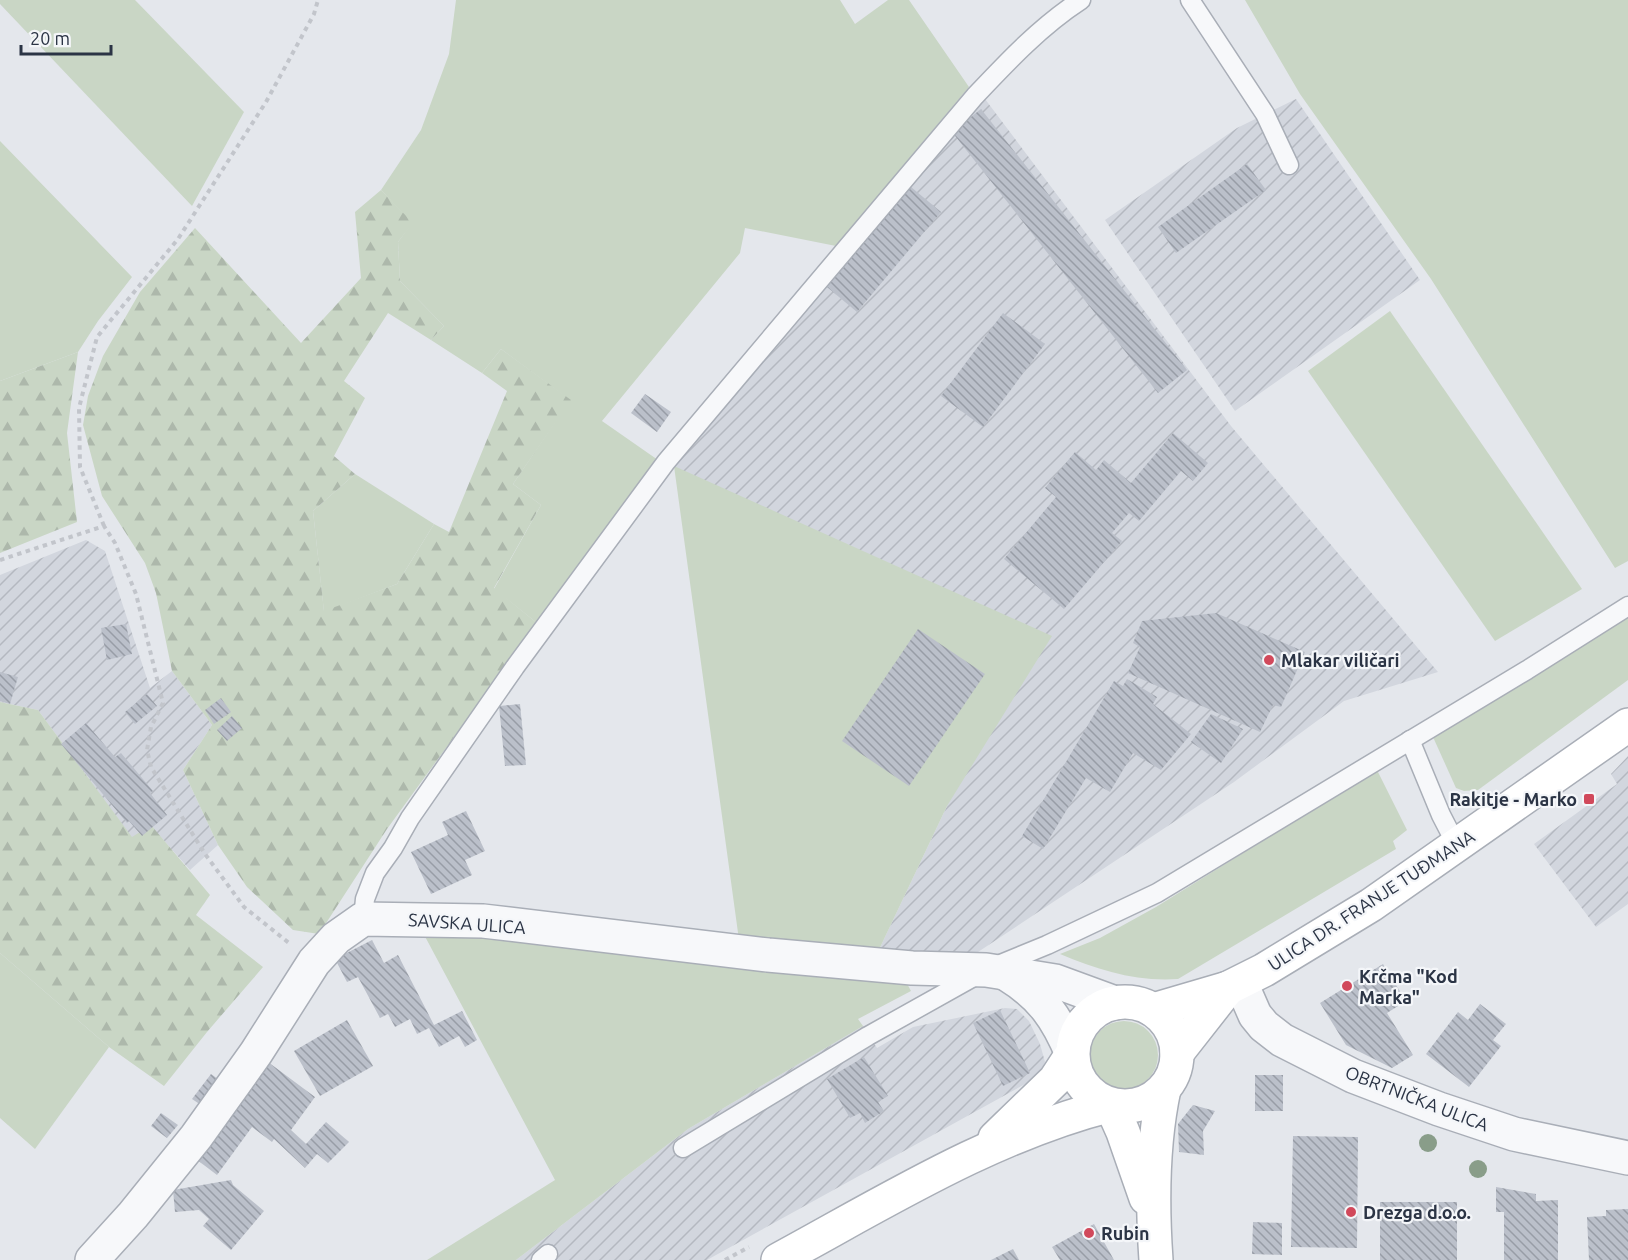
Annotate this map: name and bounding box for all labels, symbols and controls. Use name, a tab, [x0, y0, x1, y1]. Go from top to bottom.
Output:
scale bar	[21, 18, 111, 56]
text: 20 m	[30, 28, 70, 48]
place label: Mlakar viličari	[1281, 650, 1400, 670]
marker: Mlakar viličari	[1262, 653, 1276, 667]
place label: Rakitje - Marko	[1450, 789, 1577, 809]
marker: Rakitje - Marko	[1582, 792, 1596, 806]
street label: ULICA DR. FRANJE TUĐMANA	[1264, 826, 1478, 974]
street label: SAVSKA ULICA	[408, 909, 527, 937]
place label: Krčma "Kod Marka"	[1359, 966, 1458, 1007]
marker: Krčma "Kod Marka"	[1340, 979, 1354, 993]
street label: OBRTNIČKA ULICA	[1343, 1061, 1492, 1135]
place label: Drezga d.o.o.	[1363, 1202, 1471, 1222]
marker: Drezga d.o.o.	[1344, 1205, 1358, 1219]
place label: Rubin	[1101, 1223, 1150, 1243]
marker: Rubin	[1082, 1226, 1096, 1240]

